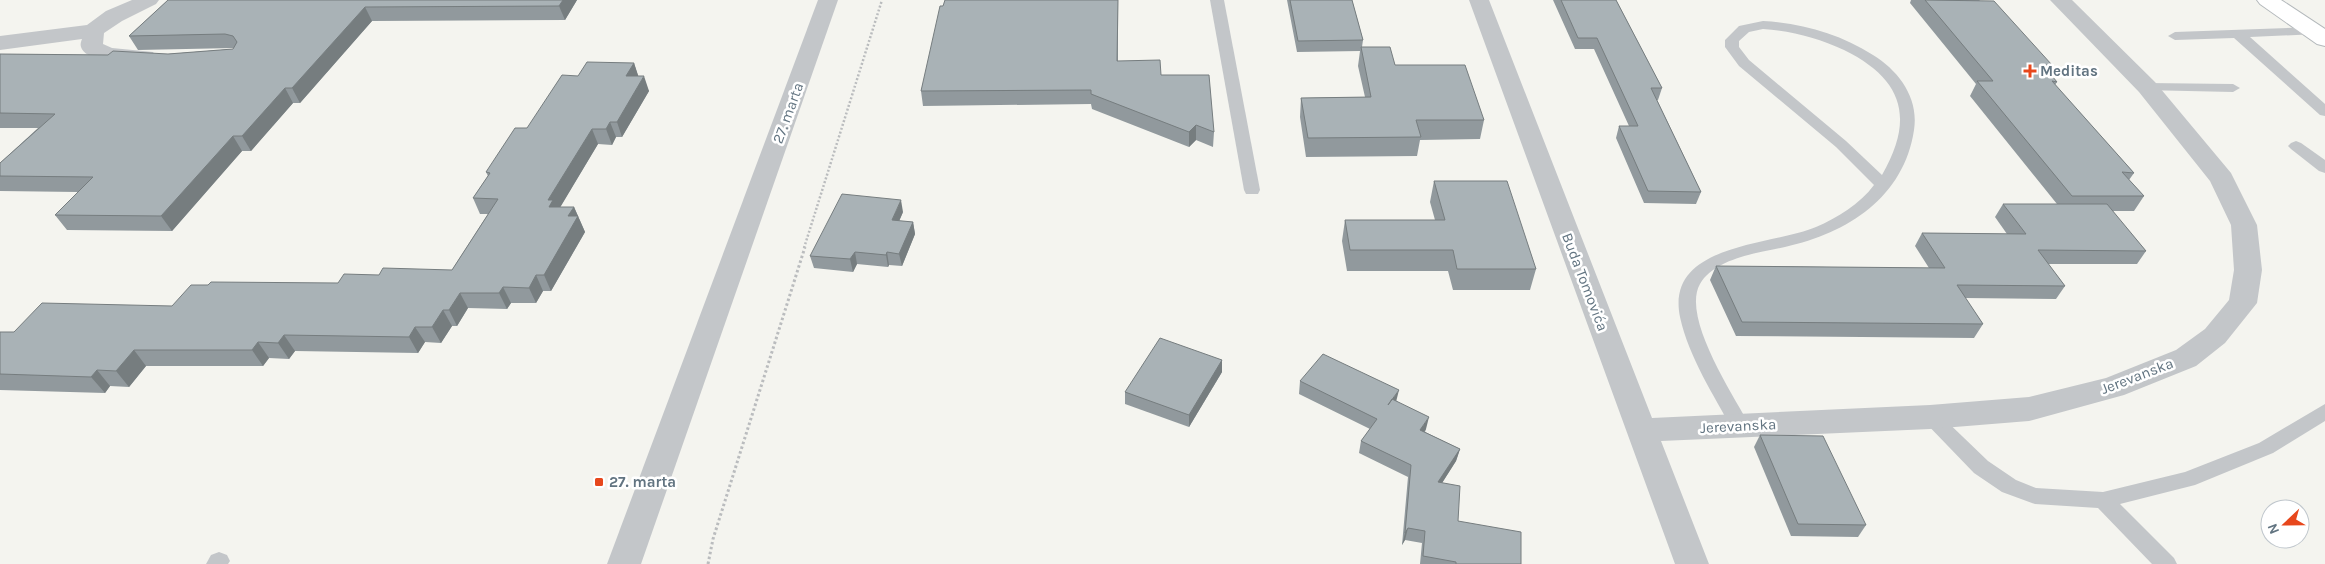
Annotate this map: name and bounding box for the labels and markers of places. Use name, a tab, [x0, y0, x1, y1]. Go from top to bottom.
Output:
place label: Meditas	[2040, 62, 2098, 80]
marker: Meditas	[2024, 65, 2036, 77]
place label: 27. marta	[609, 473, 676, 491]
marker: 27. marta	[593, 476, 605, 488]

